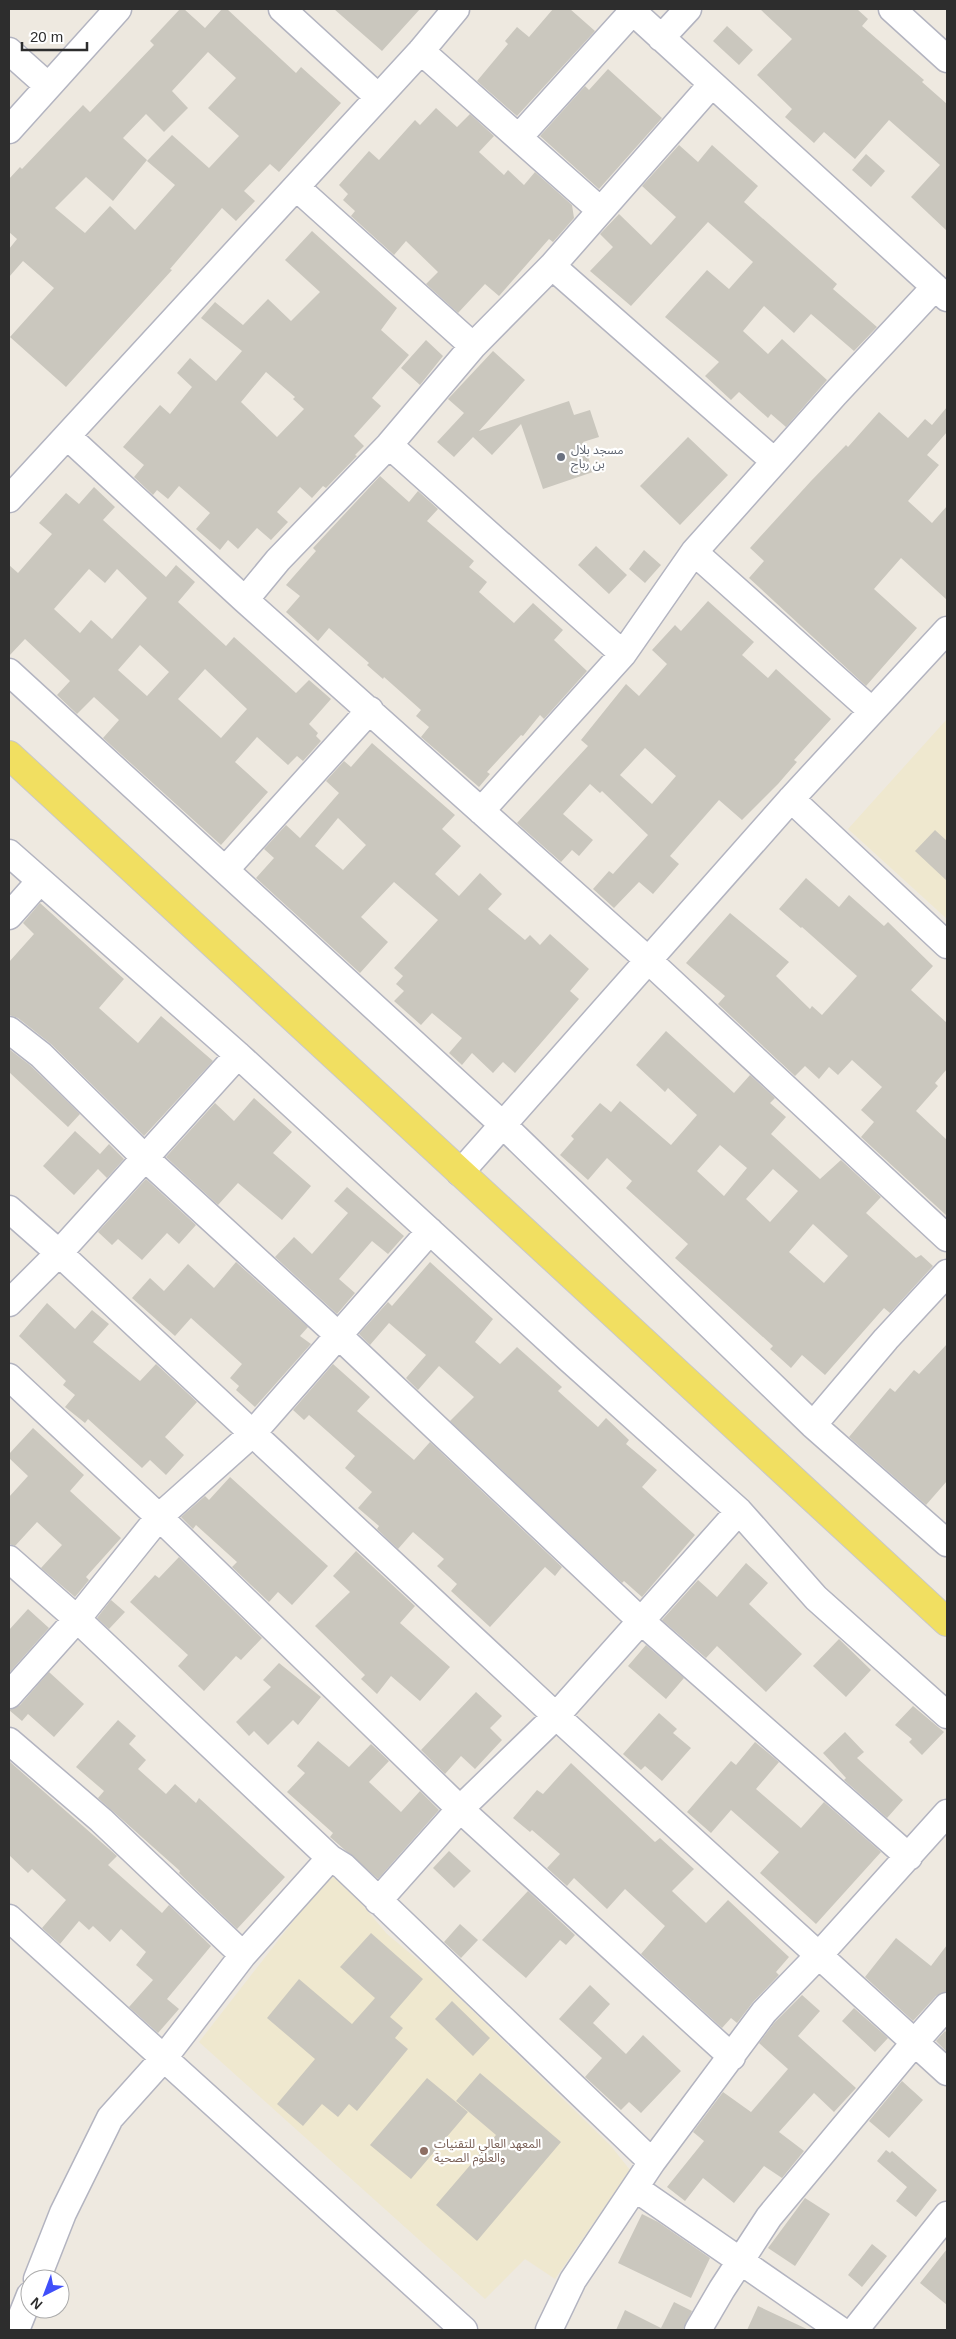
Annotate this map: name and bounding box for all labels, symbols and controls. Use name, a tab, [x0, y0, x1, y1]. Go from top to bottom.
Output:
scale bar	[22, 20, 88, 52]
text: 20 m	[30, 28, 63, 45]
place label: مسجد بلال بن رباح	[571, 443, 624, 473]
marker: مسجد بلال بن رباح	[555, 451, 567, 463]
place label: المعهد العالي للتقنيات والعلوم الصحية	[434, 2137, 541, 2167]
marker: المعهد العالي للتقنيات والعلوم الصحية	[418, 2145, 430, 2157]
north arrow	[20, 2269, 70, 2319]
text: N	[27, 2294, 45, 2313]

